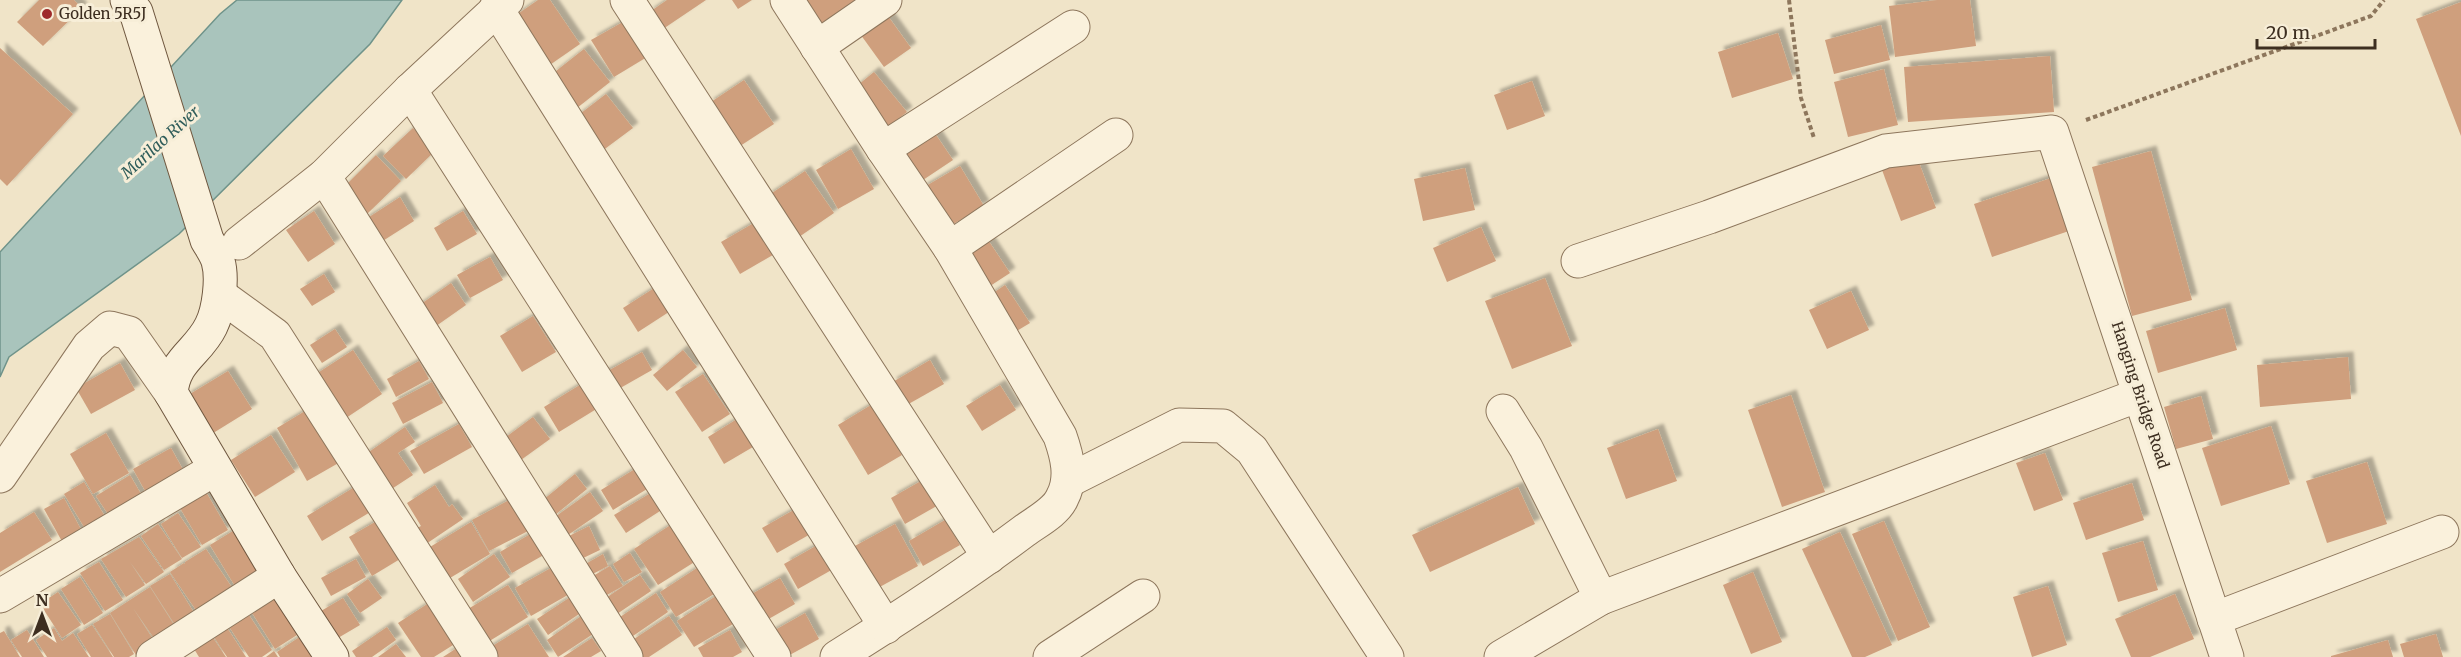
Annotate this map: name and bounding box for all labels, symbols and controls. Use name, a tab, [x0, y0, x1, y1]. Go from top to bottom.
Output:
place label: Golden 5R5J	[59, 4, 147, 23]
marker: Golden 5R5J	[40, 7, 54, 21]
scale bar	[2257, 12, 2376, 50]
text: 20 m	[2266, 21, 2310, 44]
water label: Marilao River	[116, 101, 204, 183]
street label: Hanging Bridge Road	[2108, 319, 2173, 471]
north arrow	[12, 585, 72, 645]
text: N	[36, 590, 49, 610]

